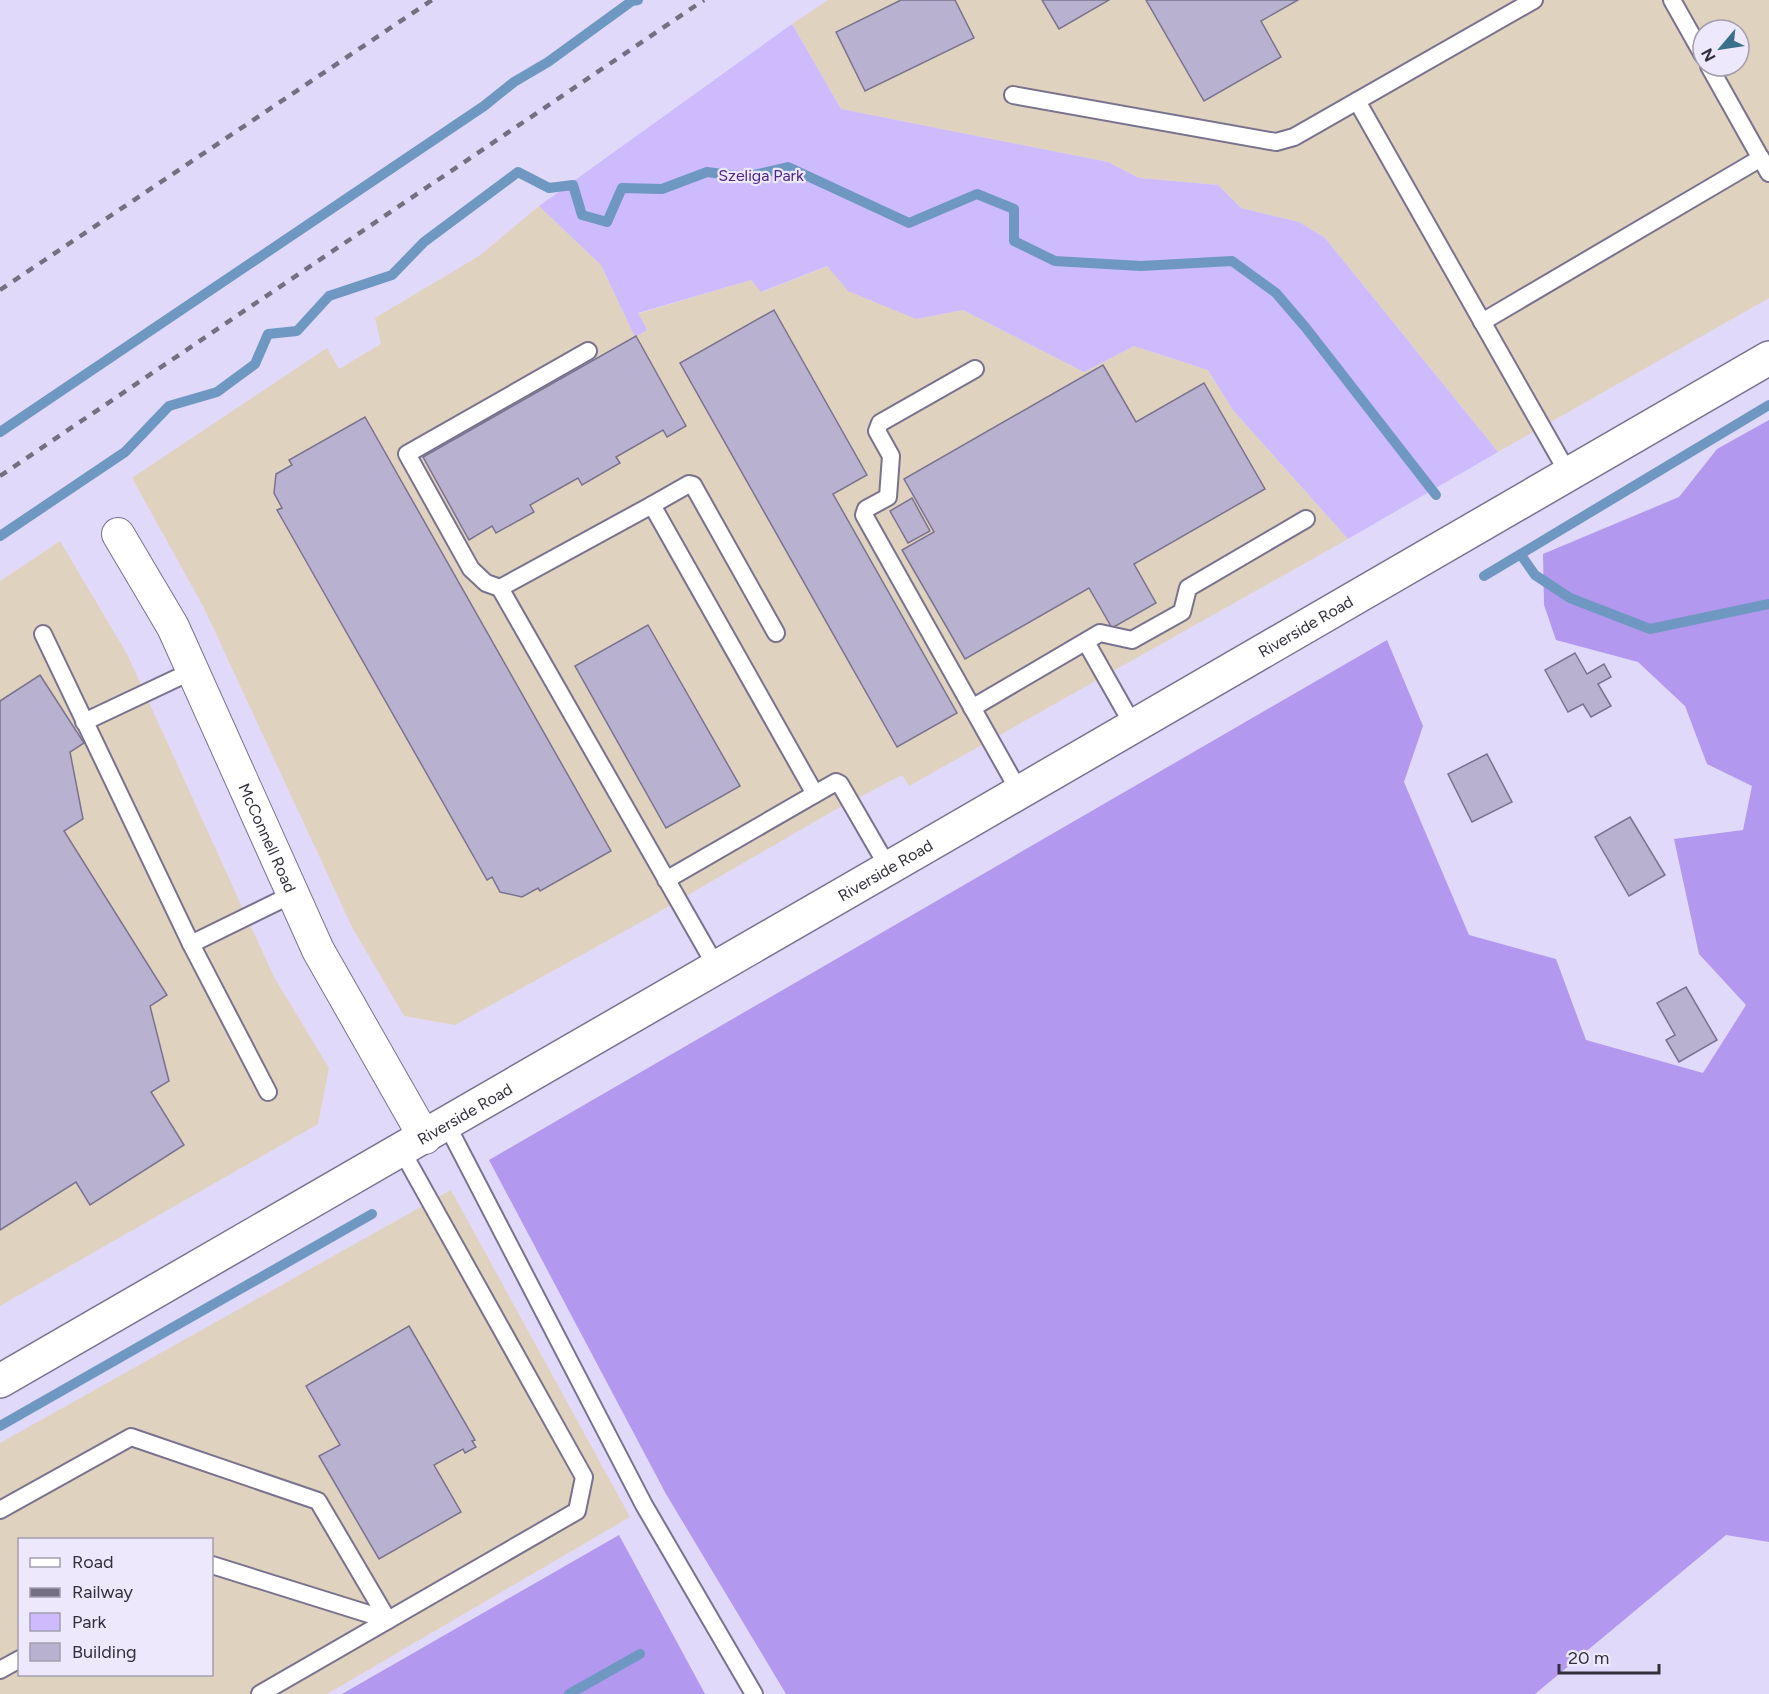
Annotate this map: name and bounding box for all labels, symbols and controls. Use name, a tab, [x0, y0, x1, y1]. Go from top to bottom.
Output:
north arrow	[1691, 18, 1751, 78]
text: N	[1697, 45, 1720, 65]
park label: Szeliga Park	[718, 166, 804, 185]
street label: Riverside Road	[1255, 591, 1356, 661]
street label: McConnell Road	[235, 780, 300, 895]
street label: Riverside Road	[834, 835, 936, 905]
street label: Riverside Road	[414, 1079, 515, 1149]
legend	[18, 1538, 213, 1676]
text: Road	[72, 1551, 113, 1573]
text: Railway	[72, 1581, 134, 1603]
text: Park	[72, 1611, 107, 1633]
scale bar	[1559, 1637, 1660, 1675]
text: Building	[72, 1641, 137, 1663]
text: 20 m	[1568, 1647, 1609, 1669]

